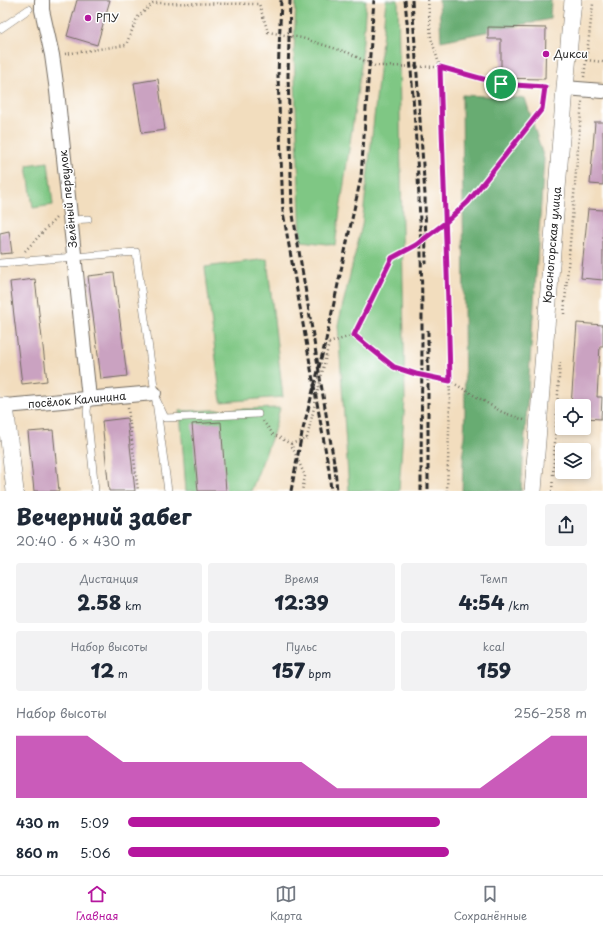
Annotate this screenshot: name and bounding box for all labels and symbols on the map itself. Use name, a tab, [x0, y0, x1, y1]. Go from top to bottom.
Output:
place label: РПУ	[96, 9, 119, 26]
marker: РПУ	[83, 13, 93, 23]
place label: Дикси	[553, 45, 588, 62]
marker: Дикси	[541, 49, 551, 59]
pin	[484, 67, 518, 101]
street label: Зелёный переулок	[54, 149, 81, 249]
street label: Красногорская улица	[538, 186, 565, 304]
street label: посёлок Калинина	[27, 387, 127, 412]

